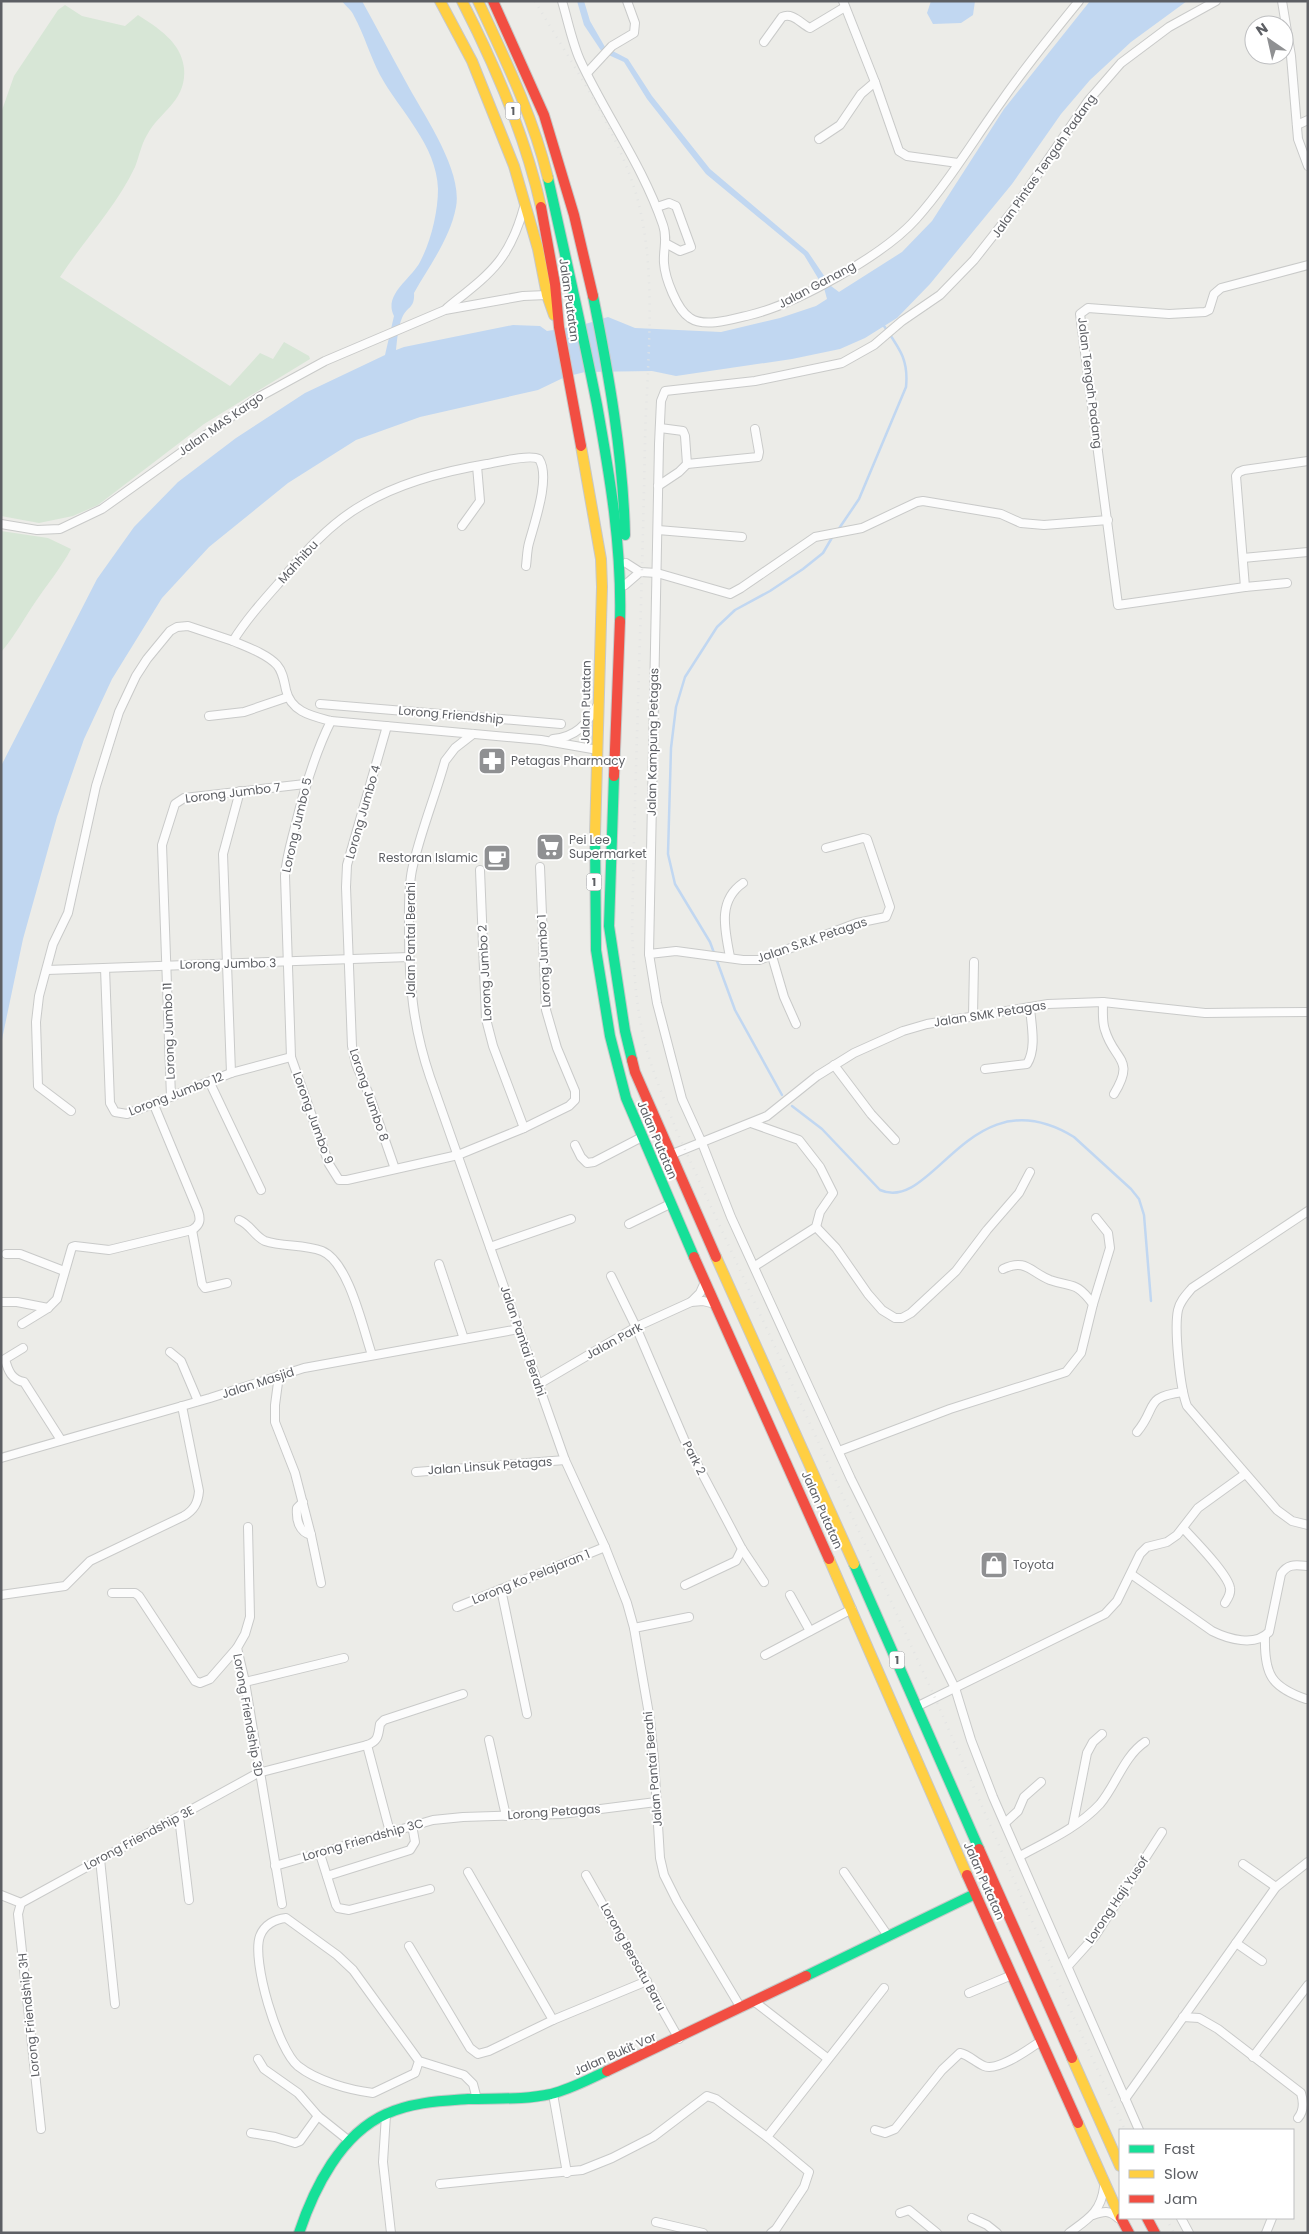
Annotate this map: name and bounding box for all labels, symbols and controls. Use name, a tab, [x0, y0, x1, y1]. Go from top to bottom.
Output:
north arrow	[1244, 15, 1294, 65]
text: N	[1252, 18, 1272, 40]
street label: Jalan Pintas Tengah Padang	[987, 90, 1100, 241]
road number: 1	[506, 102, 520, 120]
street label: Jalan Putatan	[555, 257, 584, 343]
street label: Jalan Ganang	[775, 257, 858, 312]
street label: Jalan Tengah Padang	[1074, 316, 1107, 450]
street label: Jalan MAS Kargo	[175, 388, 267, 459]
street label: Mahhibu	[274, 536, 322, 587]
street label: Jalan Putatan	[576, 660, 595, 744]
street label: Jalan Kampung Petagas	[643, 668, 662, 816]
street label: Lorong Friendship	[398, 701, 504, 728]
pharmacy icon: Petagas Pharmacy	[477, 746, 507, 776]
place label: Petagas Pharmacy	[511, 752, 626, 769]
street label: Lorong Jumbo 4	[341, 762, 384, 861]
street label: Lorong Jumbo 5	[277, 776, 316, 874]
street label: Lorong Jumbo 7	[184, 778, 282, 807]
place label: Pei Lee Supermarket	[569, 831, 647, 862]
supermarket icon: Pei Lee Supermarket	[535, 832, 565, 862]
cafe icon: Restoran Islamic	[482, 843, 512, 873]
place label: Restoran Islamic	[379, 849, 478, 866]
road number: 1	[586, 874, 602, 890]
street label: Jalan Pantai Berahi	[402, 882, 419, 998]
street label: Jalan S.R.K Petagas	[754, 913, 869, 966]
street label: Lorong Jumbo 1	[533, 914, 554, 1008]
street label: Lorong Jumbo 2	[473, 924, 496, 1022]
street label: Lorong Jumbo 3	[180, 954, 276, 973]
street label: Lorong Jumbo 11	[158, 982, 179, 1080]
street label: Jalan SMK Petagas	[933, 996, 1047, 1031]
street label: Lorong Jumbo 8	[346, 1046, 393, 1143]
street label: Lorong Jumbo 12	[126, 1068, 226, 1119]
street label: Lorong Jumbo 9	[289, 1069, 338, 1166]
street label: Jalan Putatan	[633, 1098, 682, 1182]
street label: Jalan Pantai Berahi	[497, 1283, 550, 1398]
street label: Jalan Park	[582, 1318, 646, 1363]
street label: Jalan Masjid	[219, 1363, 296, 1402]
street label: Park 2	[679, 1438, 710, 1478]
street label: Jalan Linsuk Petagas	[427, 1453, 553, 1478]
street label: Jalan Putatan	[798, 1468, 847, 1551]
street label: Lorong Ko Pelajaran 1	[469, 1545, 592, 1608]
shop icon: Toyota	[979, 1550, 1009, 1580]
place label: Toyota	[1013, 1556, 1054, 1573]
street label: Lorong Friendship 3D	[229, 1652, 268, 1778]
road number: 1	[890, 1652, 904, 1668]
street label: Jalan Pantai Berahi	[639, 1711, 666, 1827]
street label: Lorong Petagas	[507, 1800, 601, 1823]
street label: Lorong Friendship 3E	[81, 1801, 197, 1874]
street label: Lorong Friendship 3C	[300, 1814, 425, 1865]
street label: Jalan Putatan	[960, 1839, 1009, 1922]
street label: Lorong Haji Yusof	[1081, 1853, 1152, 1947]
street label: Lorong Bersatu Baru	[597, 1900, 670, 2014]
street label: Lorong Friendship 3H	[14, 1952, 43, 2078]
street label: Jalan Bukit Vor	[571, 2028, 659, 2079]
legend	[1119, 2129, 1294, 2219]
text: Fast	[1164, 2138, 1195, 2159]
text: Slow	[1164, 2163, 1199, 2184]
text: Jam	[1164, 2188, 1198, 2209]

